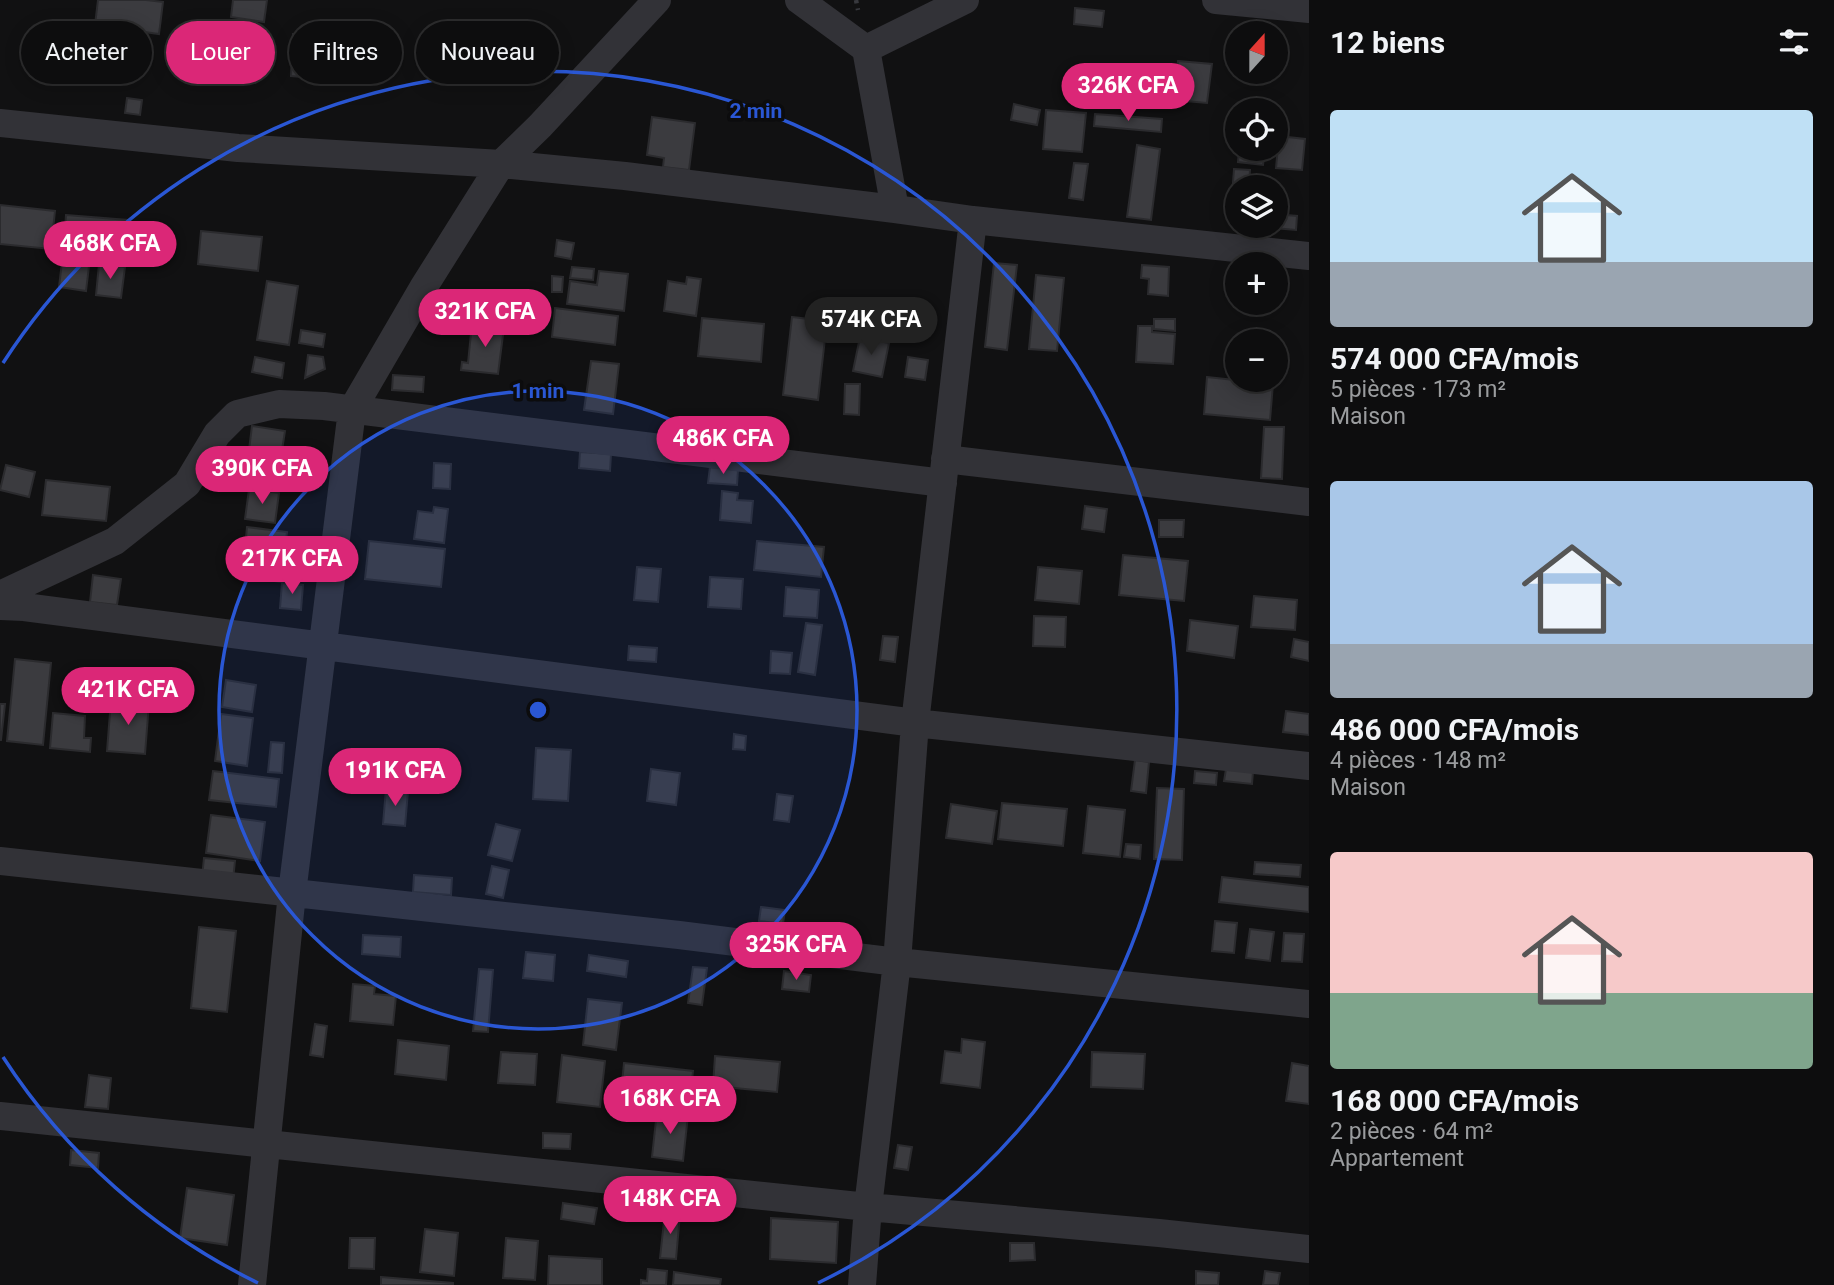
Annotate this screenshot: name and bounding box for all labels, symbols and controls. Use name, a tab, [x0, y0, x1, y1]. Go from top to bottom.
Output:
chip: Acheter	[21, 21, 152, 84]
chip: Louer	[166, 21, 275, 84]
chip: Filtres	[289, 21, 402, 84]
chip: Nouveau	[416, 21, 559, 84]
north arrow	[1225, 21, 1288, 84]
map controls	[1225, 21, 1288, 392]
icon: filters	[1775, 23, 1813, 61]
text: 12 biens	[1330, 25, 1445, 60]
pin: 326K CFA	[1056, 64, 1200, 123]
text: 326K CFA	[1078, 72, 1178, 99]
button: locate	[1225, 98, 1288, 161]
text: 2 min	[730, 99, 782, 123]
icon: home	[1509, 155, 1635, 281]
button: layers	[1225, 175, 1288, 238]
pin: 468K CFA	[38, 222, 182, 281]
text: 468K CFA	[60, 230, 160, 257]
button: +	[1225, 252, 1288, 315]
pin: 321K CFA	[413, 290, 557, 349]
text: 321K CFA	[435, 298, 535, 325]
pin: 574K CFA	[799, 298, 943, 357]
text: 574K CFA	[821, 306, 921, 333]
button: −	[1225, 329, 1288, 392]
text: 574 000 CFA/mois	[1330, 341, 1579, 376]
text: 5 pièces · 173 m²	[1330, 376, 1506, 403]
text: 1 min	[512, 379, 564, 403]
text: Maison	[1330, 403, 1406, 430]
pin: 486K CFA	[651, 416, 795, 476]
text: 486K CFA	[673, 425, 773, 452]
pin: 390K CFA	[190, 447, 334, 506]
text: 390K CFA	[212, 455, 312, 482]
icon: home	[1509, 526, 1635, 652]
pin: 217K CFA	[220, 536, 364, 596]
text: 217K CFA	[242, 545, 342, 572]
pin: 421K CFA	[56, 668, 200, 727]
text: 421K CFA	[78, 676, 178, 703]
centre of rings	[526, 698, 550, 722]
text: 486 000 CFA/mois	[1330, 712, 1579, 747]
text: 4 pièces · 148 m²	[1330, 747, 1506, 774]
pin: 191K CFA	[323, 748, 467, 808]
text: 191K CFA	[345, 757, 445, 784]
text: Maison	[1330, 774, 1406, 801]
icon: home	[1509, 897, 1635, 1023]
pin: 325K CFA	[724, 922, 868, 982]
text: 325K CFA	[746, 931, 846, 958]
pin: 168K CFA	[598, 1076, 742, 1136]
text: 168 000 CFA/mois	[1330, 1083, 1579, 1118]
text: 168K CFA	[620, 1085, 720, 1112]
text: 2 pièces · 64 m²	[1330, 1118, 1493, 1145]
text: Appartement	[1330, 1145, 1464, 1172]
pin: 148K CFA	[598, 1176, 742, 1236]
text: 148K CFA	[620, 1185, 720, 1212]

